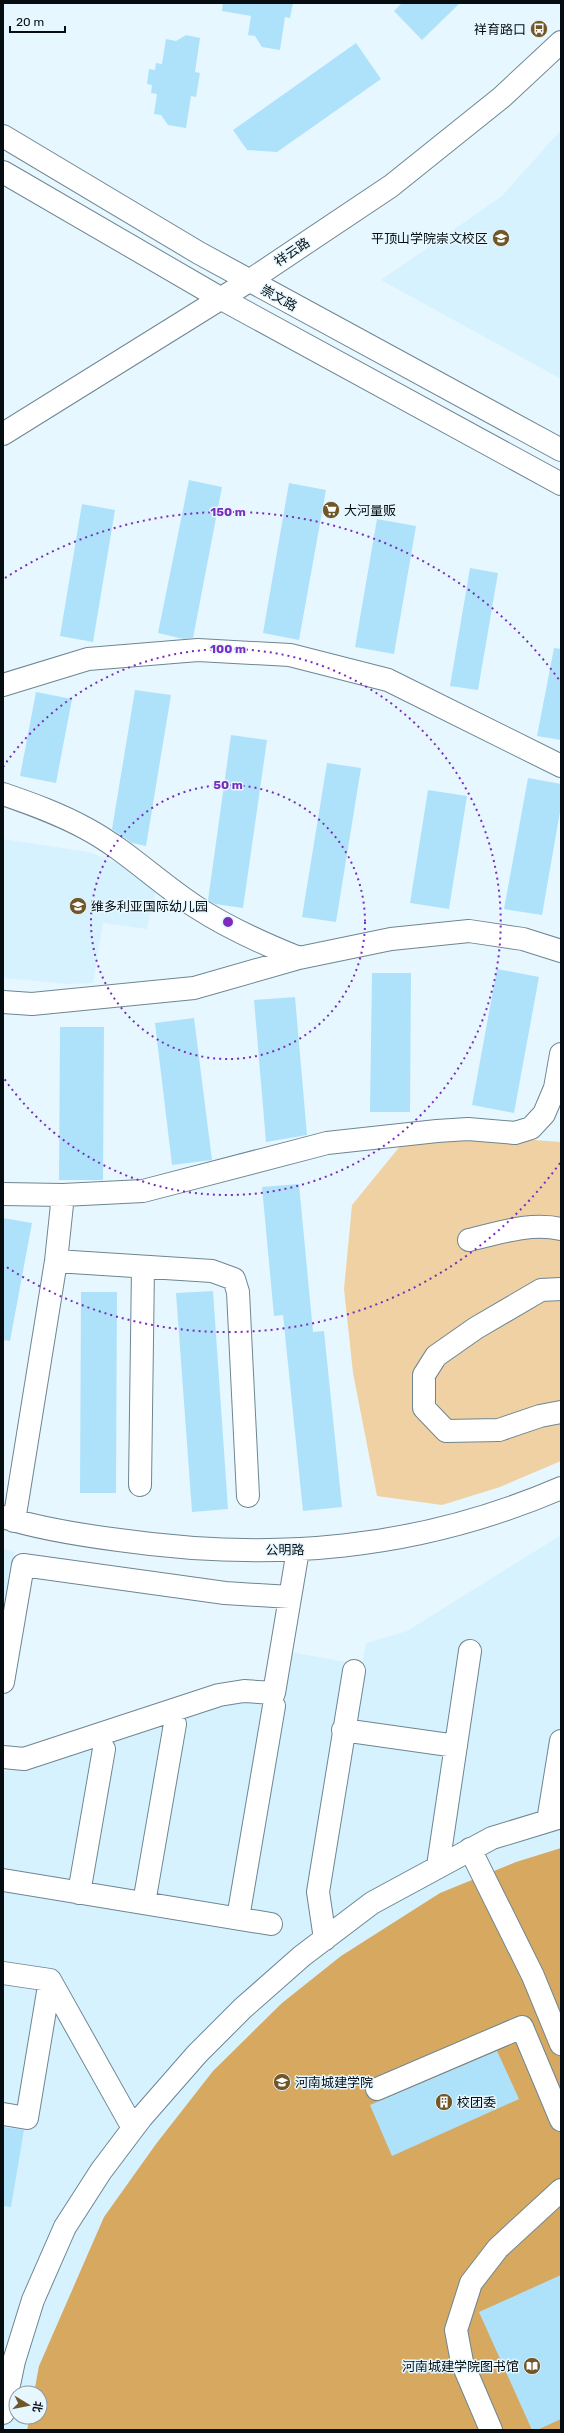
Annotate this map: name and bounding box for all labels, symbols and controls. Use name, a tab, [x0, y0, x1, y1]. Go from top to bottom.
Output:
scale bar	[10, 8, 65, 34]
text: 20 m	[16, 15, 44, 29]
bus stop icon: 祥育路口	[529, 19, 549, 39]
place label: 祥育路口	[474, 22, 526, 37]
school or university icon: 平顶山学院崇文校区	[491, 228, 511, 248]
place label: 平顶山学院崇文校区	[371, 231, 488, 246]
street label: 祥云路	[272, 235, 312, 269]
street label: 崇文路	[258, 282, 300, 314]
supermarket icon: 大河量贩	[321, 500, 341, 520]
place label: 大河量贩	[344, 503, 396, 518]
text: 150 m	[210, 505, 246, 519]
text: 100 m	[210, 642, 246, 656]
text: 50 m	[213, 778, 243, 792]
school or university icon: 维多利亚国际幼儿园	[68, 896, 88, 916]
place label: 维多利亚国际幼儿园	[91, 899, 208, 914]
centre of rings	[221, 915, 235, 929]
street label: 公明路	[265, 1542, 305, 1558]
school or university icon: 河南城建学院	[272, 2072, 292, 2092]
place label: 河南城建学院	[295, 2075, 373, 2090]
building icon: 校团委	[434, 2092, 454, 2112]
place label: 校团委	[457, 2095, 496, 2110]
library icon: 河南城建学院图书馆	[522, 2356, 542, 2376]
place label: 河南城建学院图书馆	[402, 2359, 519, 2374]
north arrow	[8, 2385, 48, 2425]
text: 北	[30, 2400, 45, 2413]

